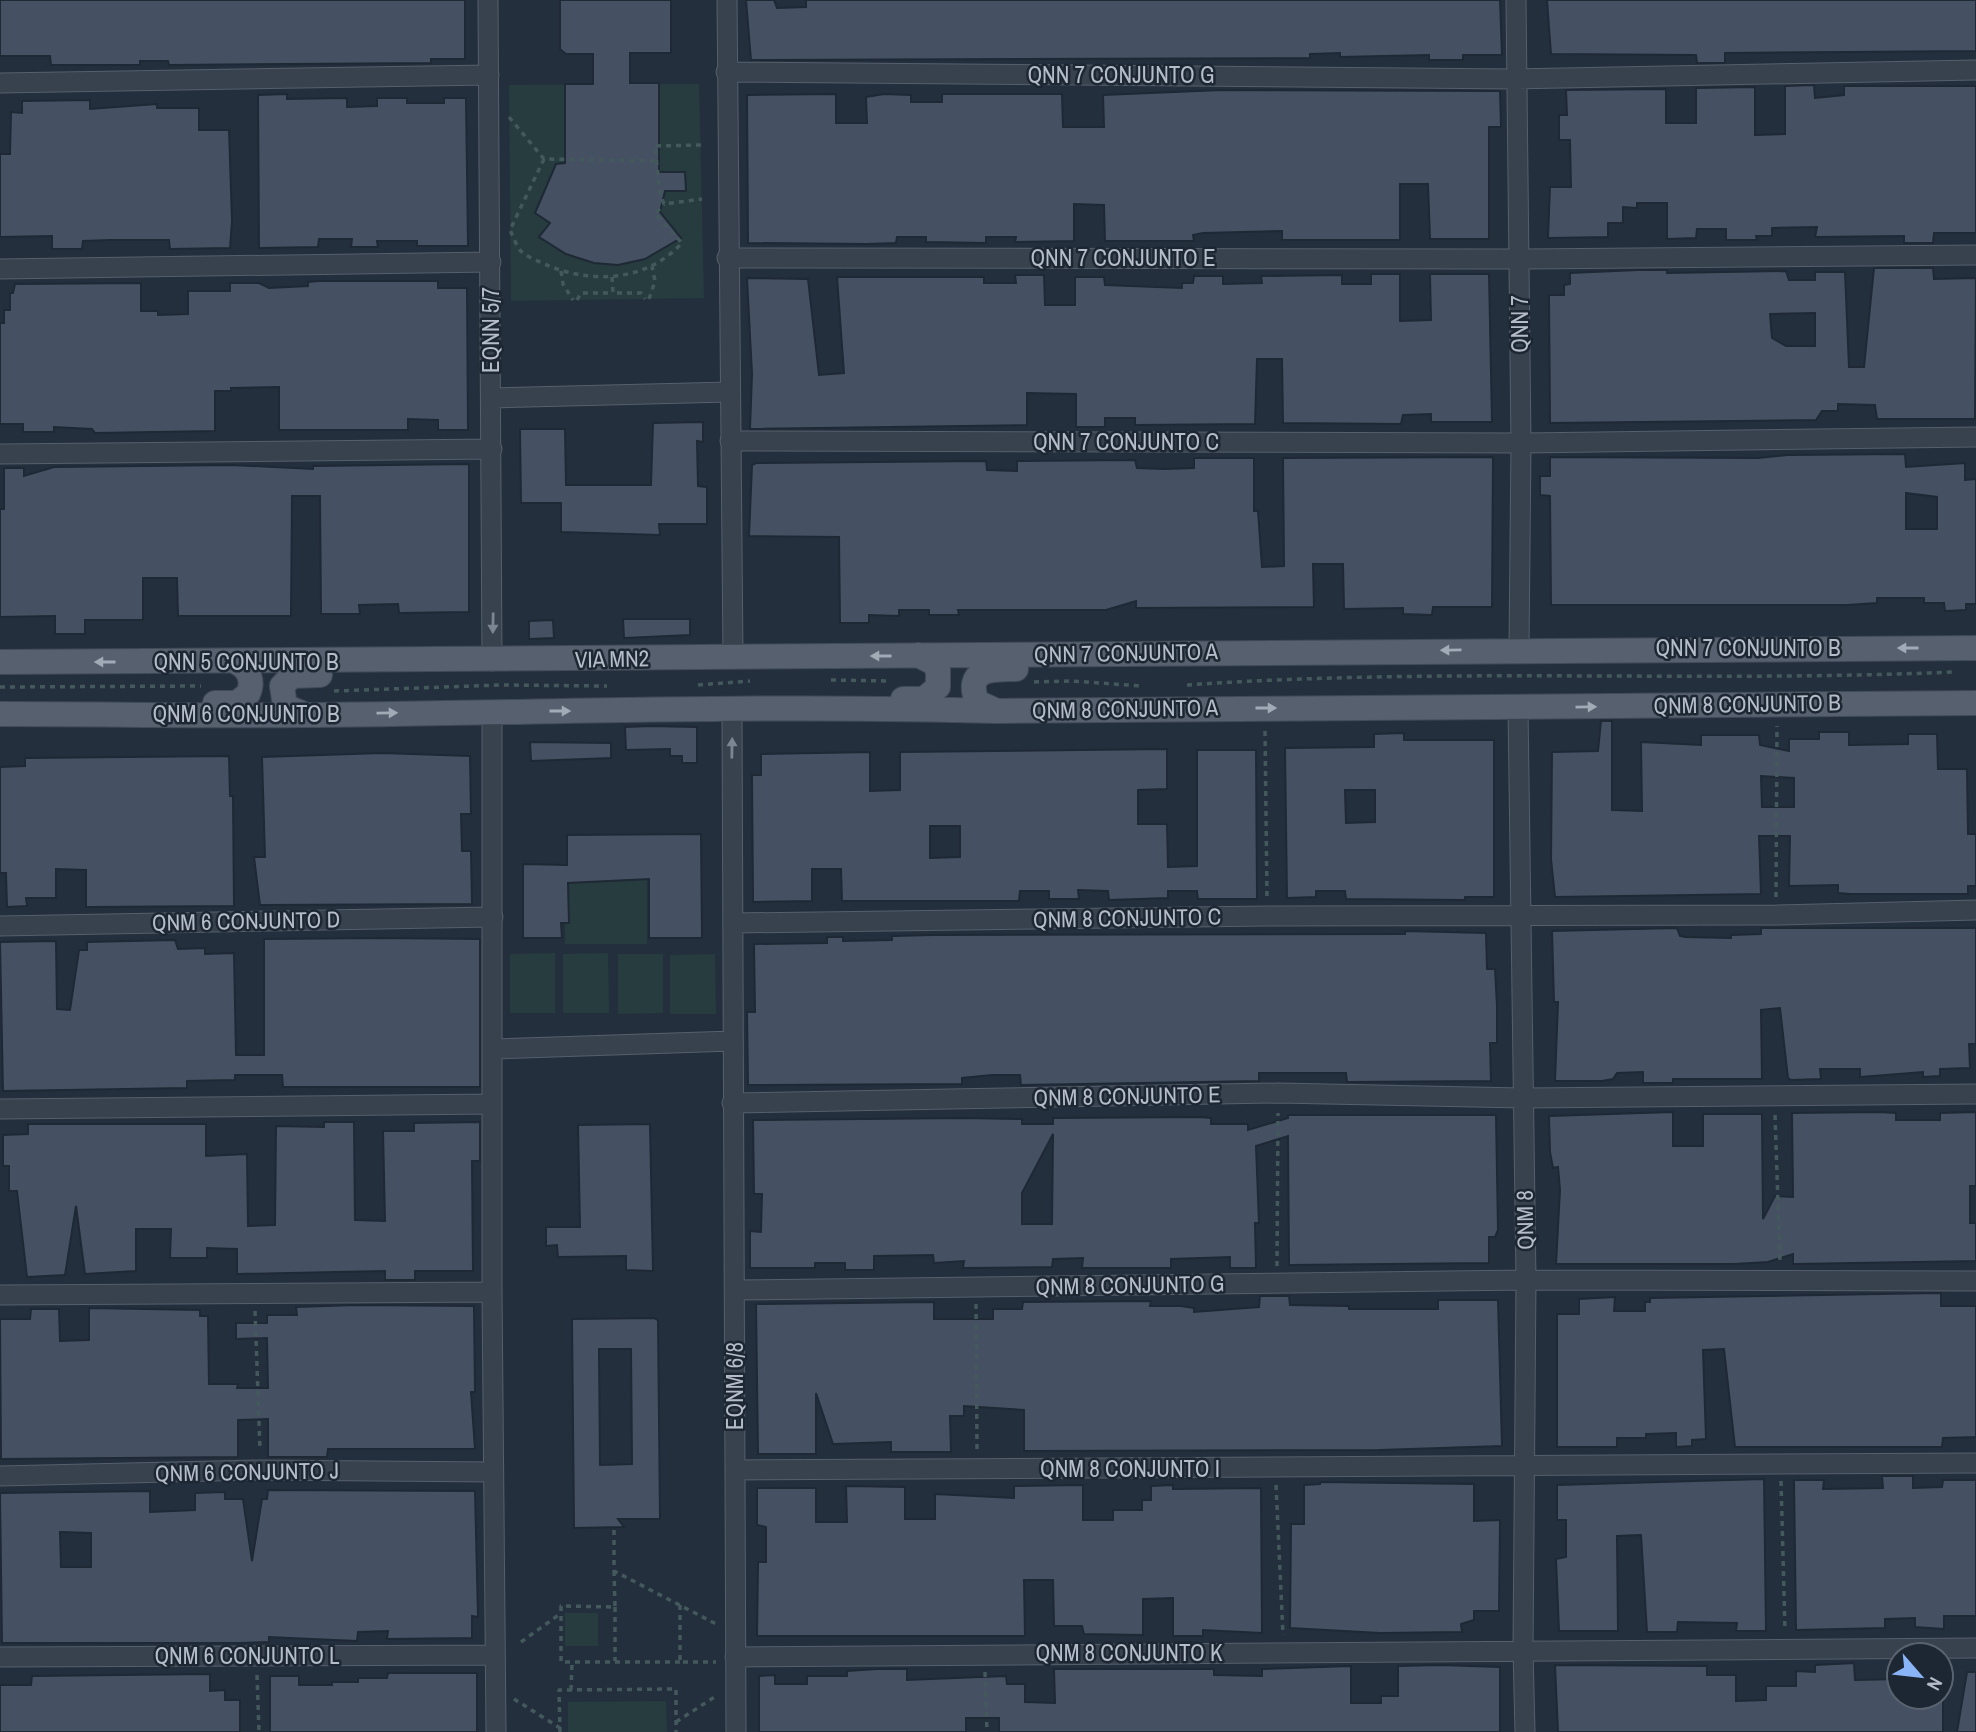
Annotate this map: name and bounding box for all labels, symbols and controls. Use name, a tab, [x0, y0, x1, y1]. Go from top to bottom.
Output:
street label: QNN 7 CONJUNTO G	[1027, 59, 1215, 90]
street label: QNN 7 CONJUNTO E	[1030, 242, 1216, 273]
street label: EQNN 5/7	[475, 287, 506, 373]
street label: QNN 7	[1504, 295, 1535, 353]
street label: QNN 7 CONJUNTO C	[1033, 426, 1219, 457]
one-way arrow	[487, 612, 498, 634]
street label: QNN 7 CONJUNTO B	[1655, 632, 1841, 663]
street label: QNN 7 CONJUNTO A	[1034, 635, 1219, 670]
street label: VIA MN2	[575, 642, 649, 675]
one-way arrow	[1897, 642, 1919, 654]
one-way arrow	[1440, 644, 1462, 656]
street label: QNN 5 CONJUNTO B	[153, 646, 339, 677]
one-way arrow	[869, 650, 891, 662]
one-way arrow	[94, 656, 116, 668]
street label: QNM 8 CONJUNTO B	[1653, 686, 1841, 721]
street label: QNM 8 CONJUNTO A	[1032, 691, 1219, 726]
street label: QNM 6 CONJUNTO B	[152, 698, 340, 729]
one-way arrow	[1575, 701, 1597, 712]
one-way arrow	[1255, 702, 1277, 714]
one-way arrow	[549, 705, 571, 717]
one-way arrow	[376, 707, 398, 719]
one-way arrow	[726, 737, 738, 759]
street label: QNM 8 CONJUNTO C	[1033, 900, 1221, 935]
street label: QNM 6 CONJUNTO D	[152, 903, 340, 938]
street label: QNM 8 CONJUNTO E	[1033, 1078, 1221, 1113]
street label: QNM 8	[1508, 1190, 1541, 1250]
street label: QNM 8 CONJUNTO G	[1035, 1267, 1225, 1302]
street label: EQNM 6/8	[719, 1342, 750, 1430]
street label: QNM 8 CONJUNTO I	[1040, 1453, 1220, 1484]
street label: QNM 6 CONJUNTO J	[155, 1454, 339, 1489]
street label: QNM 8 CONJUNTO K	[1035, 1637, 1223, 1668]
street label: QNM 6 CONJUNTO L	[154, 1640, 340, 1671]
north arrow	[1885, 1641, 1955, 1711]
text: N	[1921, 1673, 1949, 1695]

